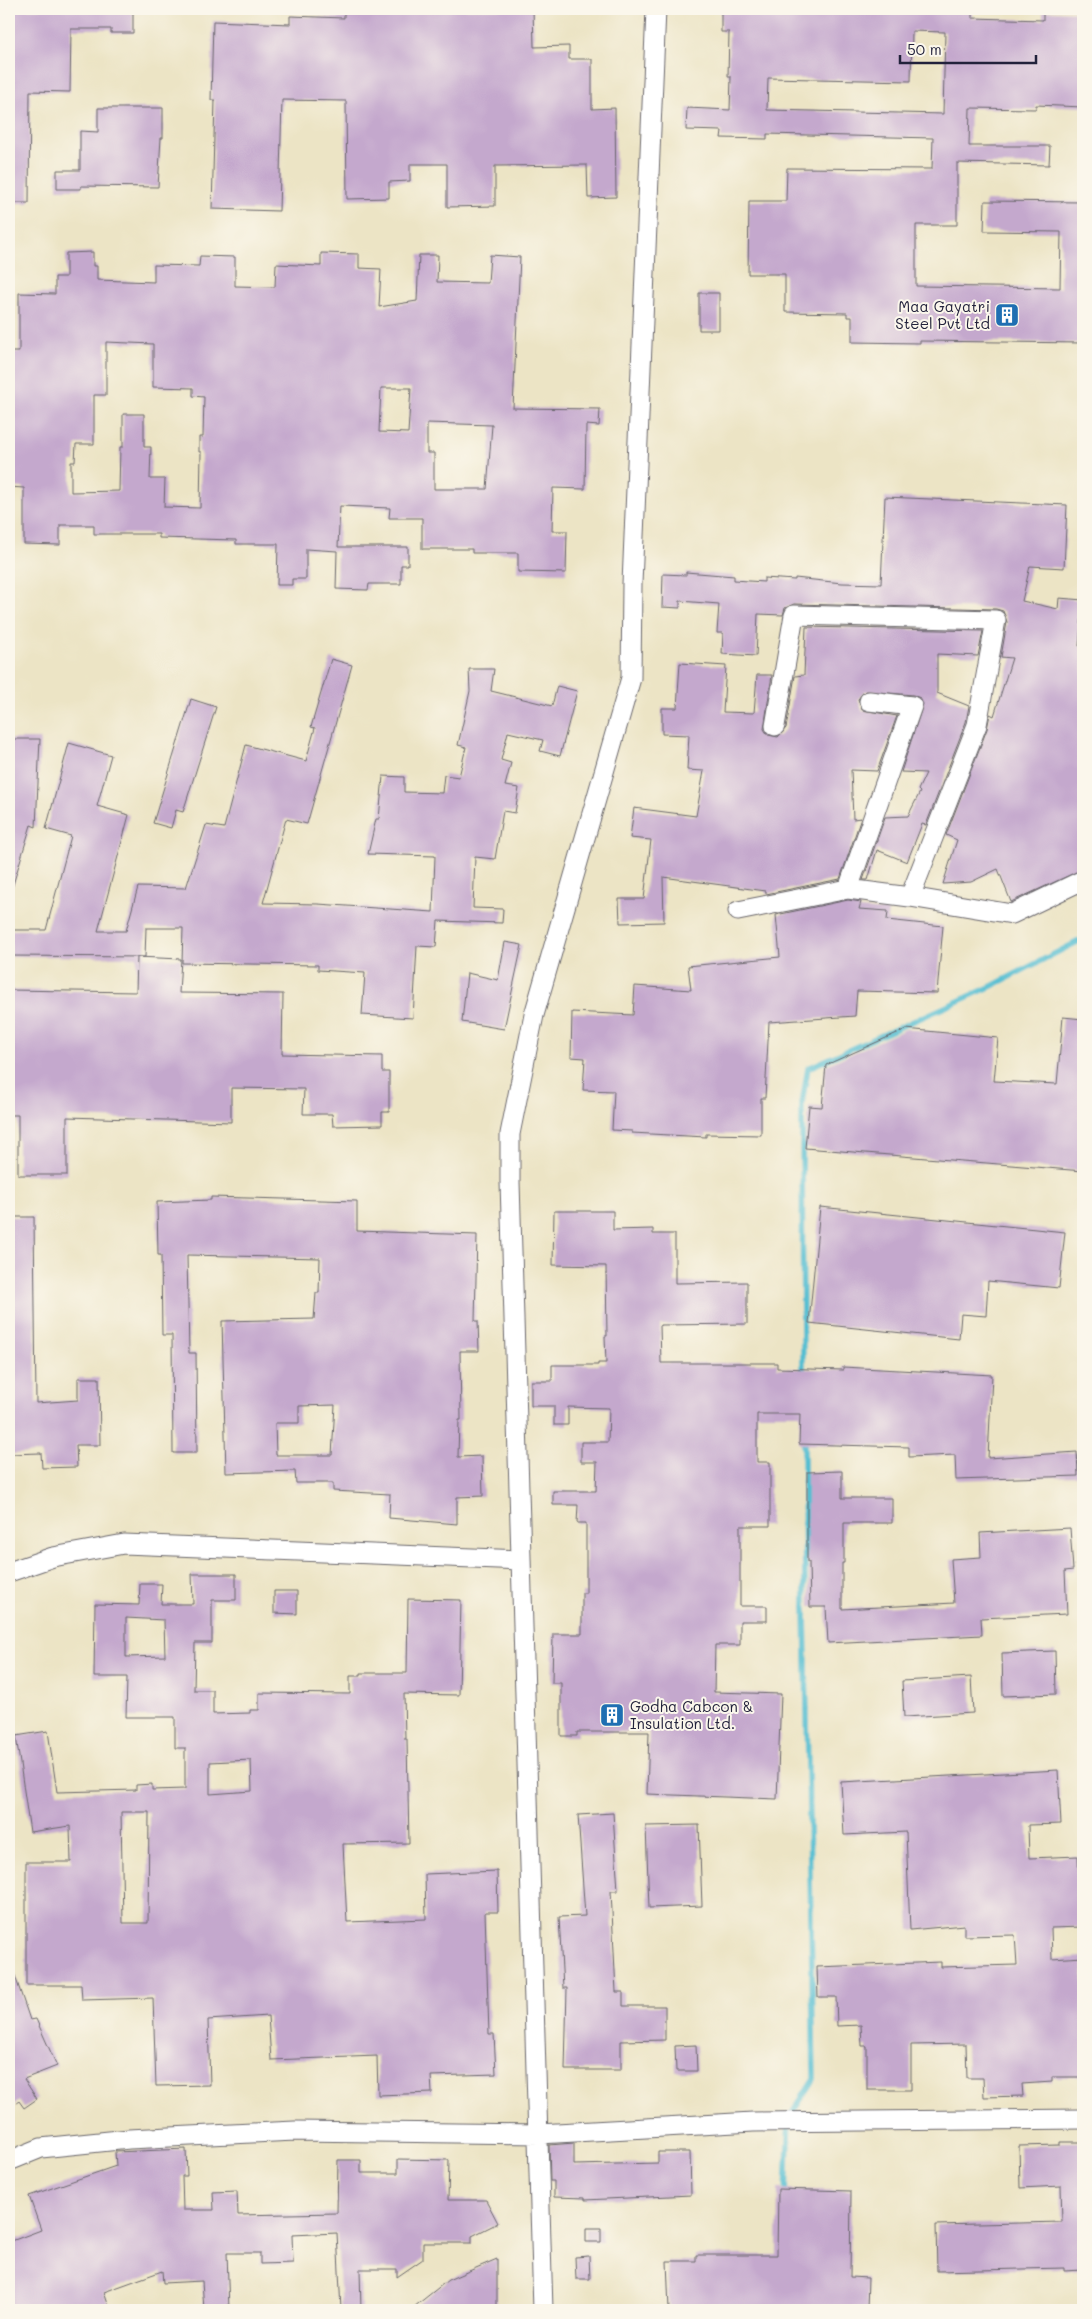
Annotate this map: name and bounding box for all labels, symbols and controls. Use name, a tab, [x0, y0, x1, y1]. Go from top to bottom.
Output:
scale bar	[900, 32, 1036, 64]
text: 50 m	[907, 39, 942, 59]
place label: Maa Gayatri Steel Pvt Ltd	[895, 296, 990, 333]
building icon: Maa Gayatri Steel Pvt Ltd	[994, 302, 1020, 328]
place label: Godha Cabcon & Insulation Ltd.	[630, 1696, 753, 1733]
building icon: Godha Cabcon & Insulation Ltd.	[599, 1702, 625, 1728]

